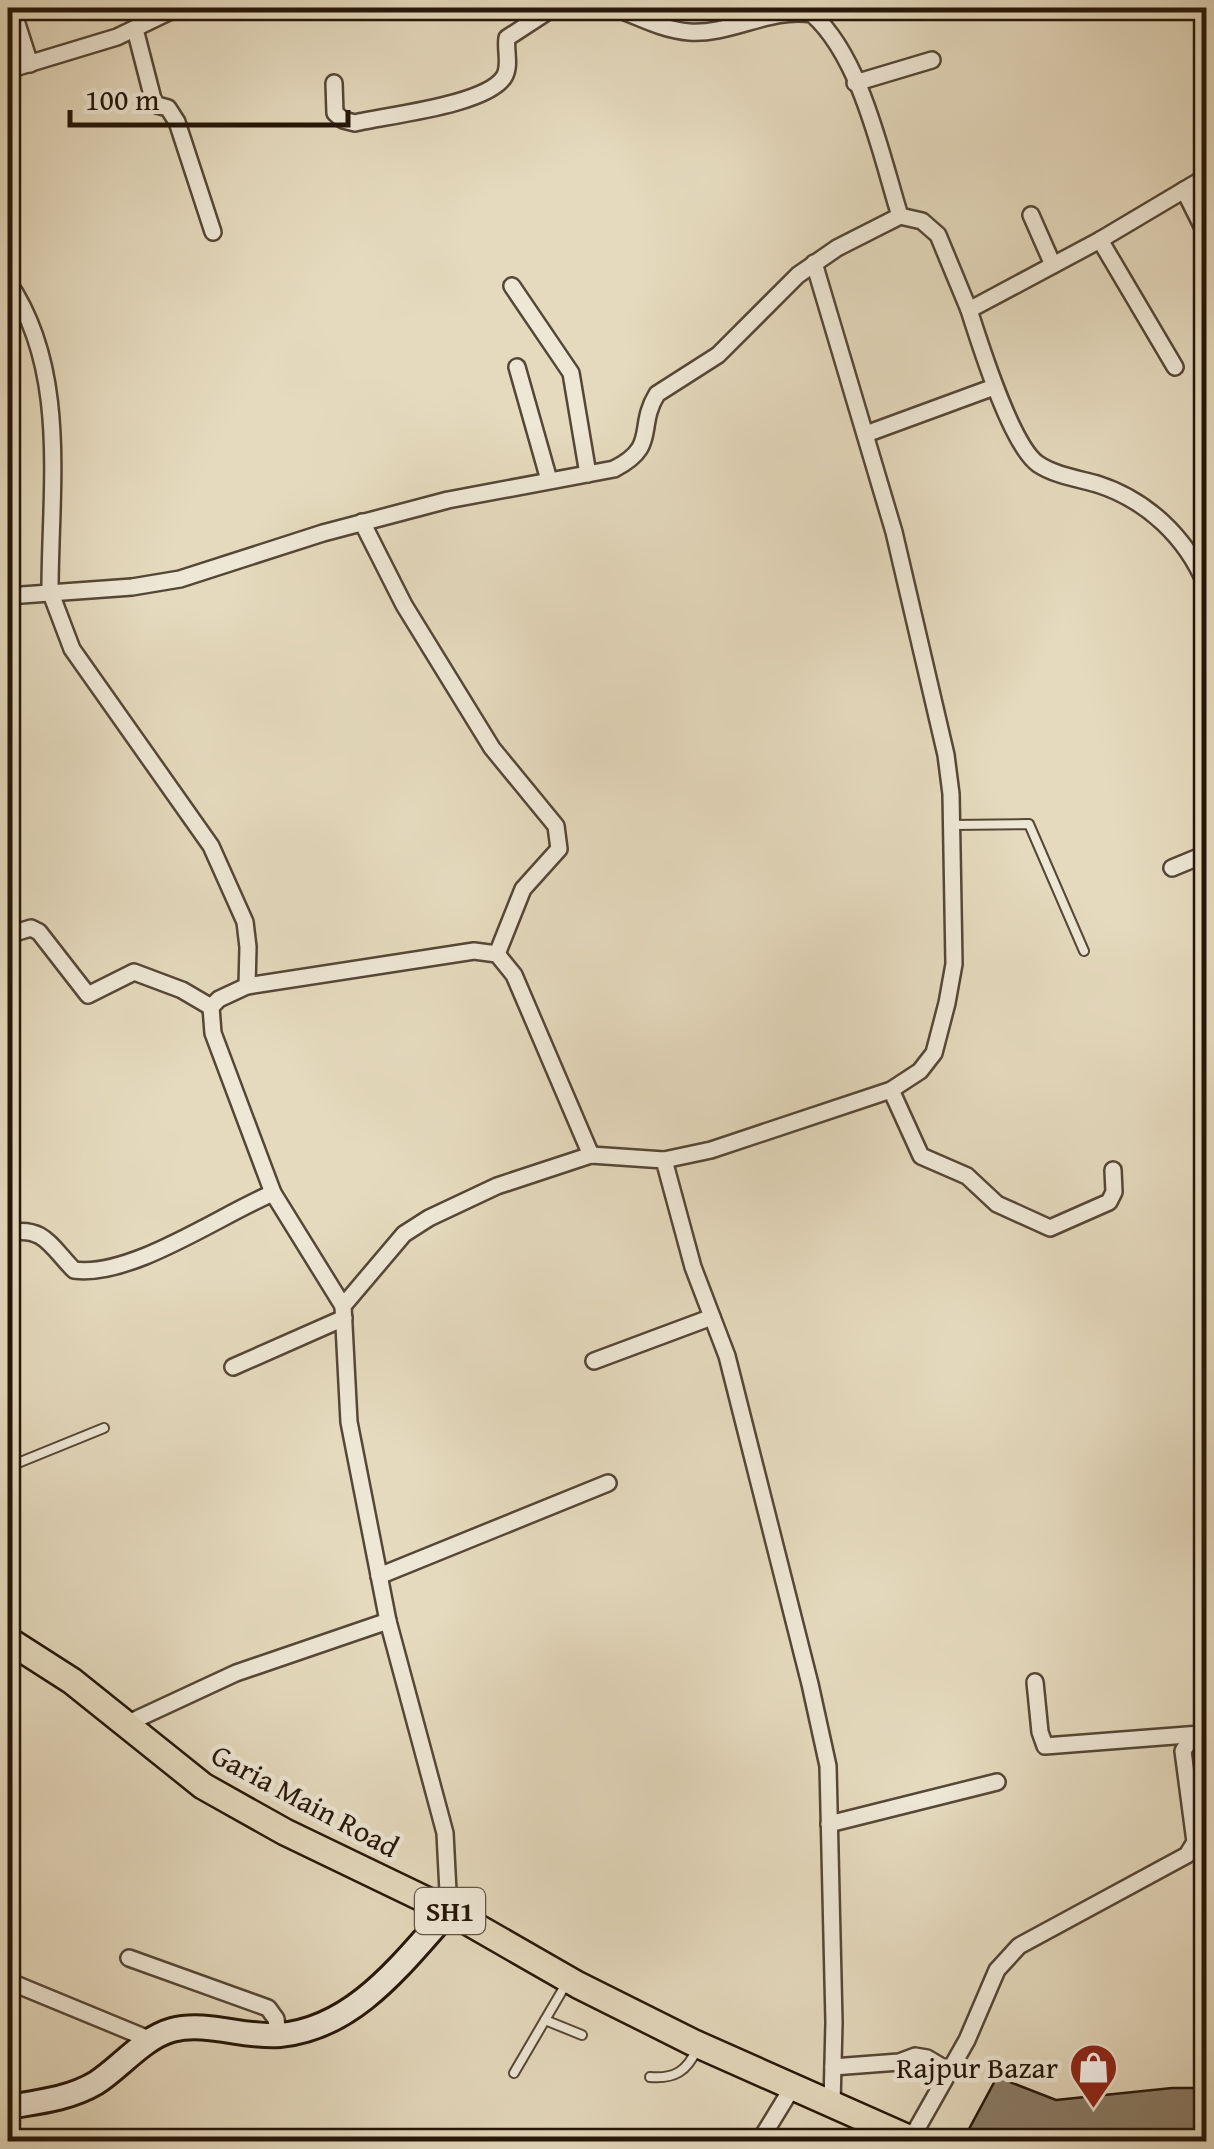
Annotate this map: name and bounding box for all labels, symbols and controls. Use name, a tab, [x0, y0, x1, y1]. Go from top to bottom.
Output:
scale bar	[70, 65, 348, 127]
text: 100 m	[85, 77, 160, 121]
street label: Garia Main Road	[204, 1732, 407, 1868]
road number: SH1	[415, 1888, 485, 1934]
shop icon: Rajpur Bazar	[1067, 2042, 1119, 2110]
place label: Rajpur Bazar	[896, 2045, 1058, 2089]

